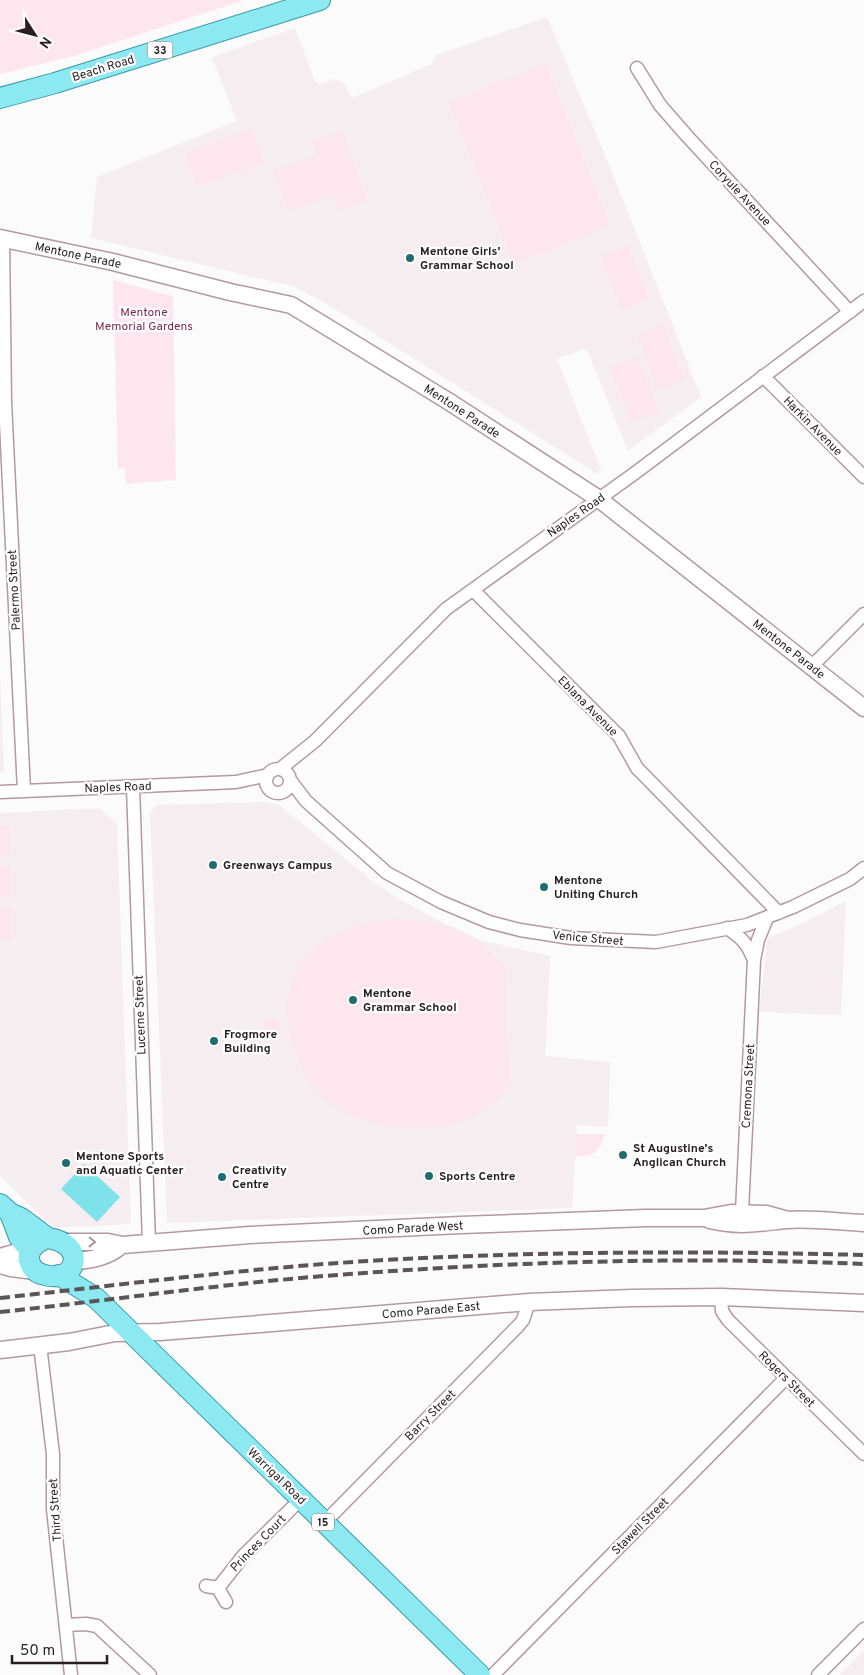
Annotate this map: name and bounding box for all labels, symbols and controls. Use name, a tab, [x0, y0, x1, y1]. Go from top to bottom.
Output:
north arrow	[10, 10, 60, 60]
text: N	[34, 33, 54, 51]
road number: 33	[148, 42, 172, 58]
street label: Beach Road	[70, 52, 136, 86]
street label: Coryule Avenue	[705, 157, 774, 230]
street label: Mentone Parade	[33, 239, 122, 273]
place label: Mentone Girls' Grammar School	[420, 244, 514, 274]
marker: Mentone Girls' Grammar School	[404, 252, 416, 264]
park label: Mentone Memorial Gardens	[95, 305, 193, 335]
street label: Mentone Parade	[420, 381, 503, 443]
street label: Harkin Avenue	[779, 394, 845, 460]
street label: Naples Road	[545, 490, 609, 542]
street label: Palermo Street	[5, 549, 25, 631]
street label: Mentone Parade	[749, 616, 828, 683]
street label: Eblana Avenue	[554, 673, 621, 740]
street label: Naples Road	[84, 779, 152, 797]
place label: Greenways Campus	[223, 858, 333, 874]
marker: Greenways Campus	[207, 859, 219, 871]
place label: Mentone Uniting Church	[554, 873, 638, 903]
marker: Mentone Uniting Church	[538, 881, 550, 893]
street label: Venice Street	[552, 928, 624, 950]
street label: Lucerne Street	[132, 975, 150, 1055]
place label: Mentone Grammar School	[363, 986, 457, 1016]
marker: Mentone Grammar School	[347, 994, 359, 1006]
place label: Frogmore Building	[224, 1027, 277, 1057]
marker: Frogmore Building	[208, 1035, 220, 1047]
street label: Cremona Street	[739, 1043, 759, 1129]
place label: St Augustine's Anglican Church	[633, 1141, 726, 1171]
place label: Mentone Sports and Aquatic Center	[76, 1149, 183, 1179]
marker: St Augustine's Anglican Church	[617, 1149, 629, 1161]
marker: Mentone Sports and Aquatic Center	[60, 1157, 72, 1169]
place label: Creativity Centre	[232, 1163, 287, 1193]
place label: Sports Centre	[439, 1169, 516, 1185]
marker: Sports Centre	[423, 1170, 435, 1182]
marker: Creativity Centre	[216, 1171, 228, 1183]
street label: Como Parade West	[362, 1218, 464, 1240]
one-way arrow	[88, 1237, 96, 1247]
street label: Como Parade East	[381, 1299, 481, 1323]
street label: Rogers Street	[755, 1348, 818, 1411]
street label: Barry Street	[402, 1387, 460, 1445]
street label: Warrigal Road	[244, 1445, 309, 1509]
street label: Third Street	[46, 1478, 66, 1542]
street label: Stawell Street	[609, 1495, 673, 1559]
street label: Princes Court	[227, 1512, 290, 1576]
road number: 15	[312, 1514, 334, 1530]
scale bar	[12, 1632, 108, 1664]
text: 50 m	[20, 1642, 55, 1661]

